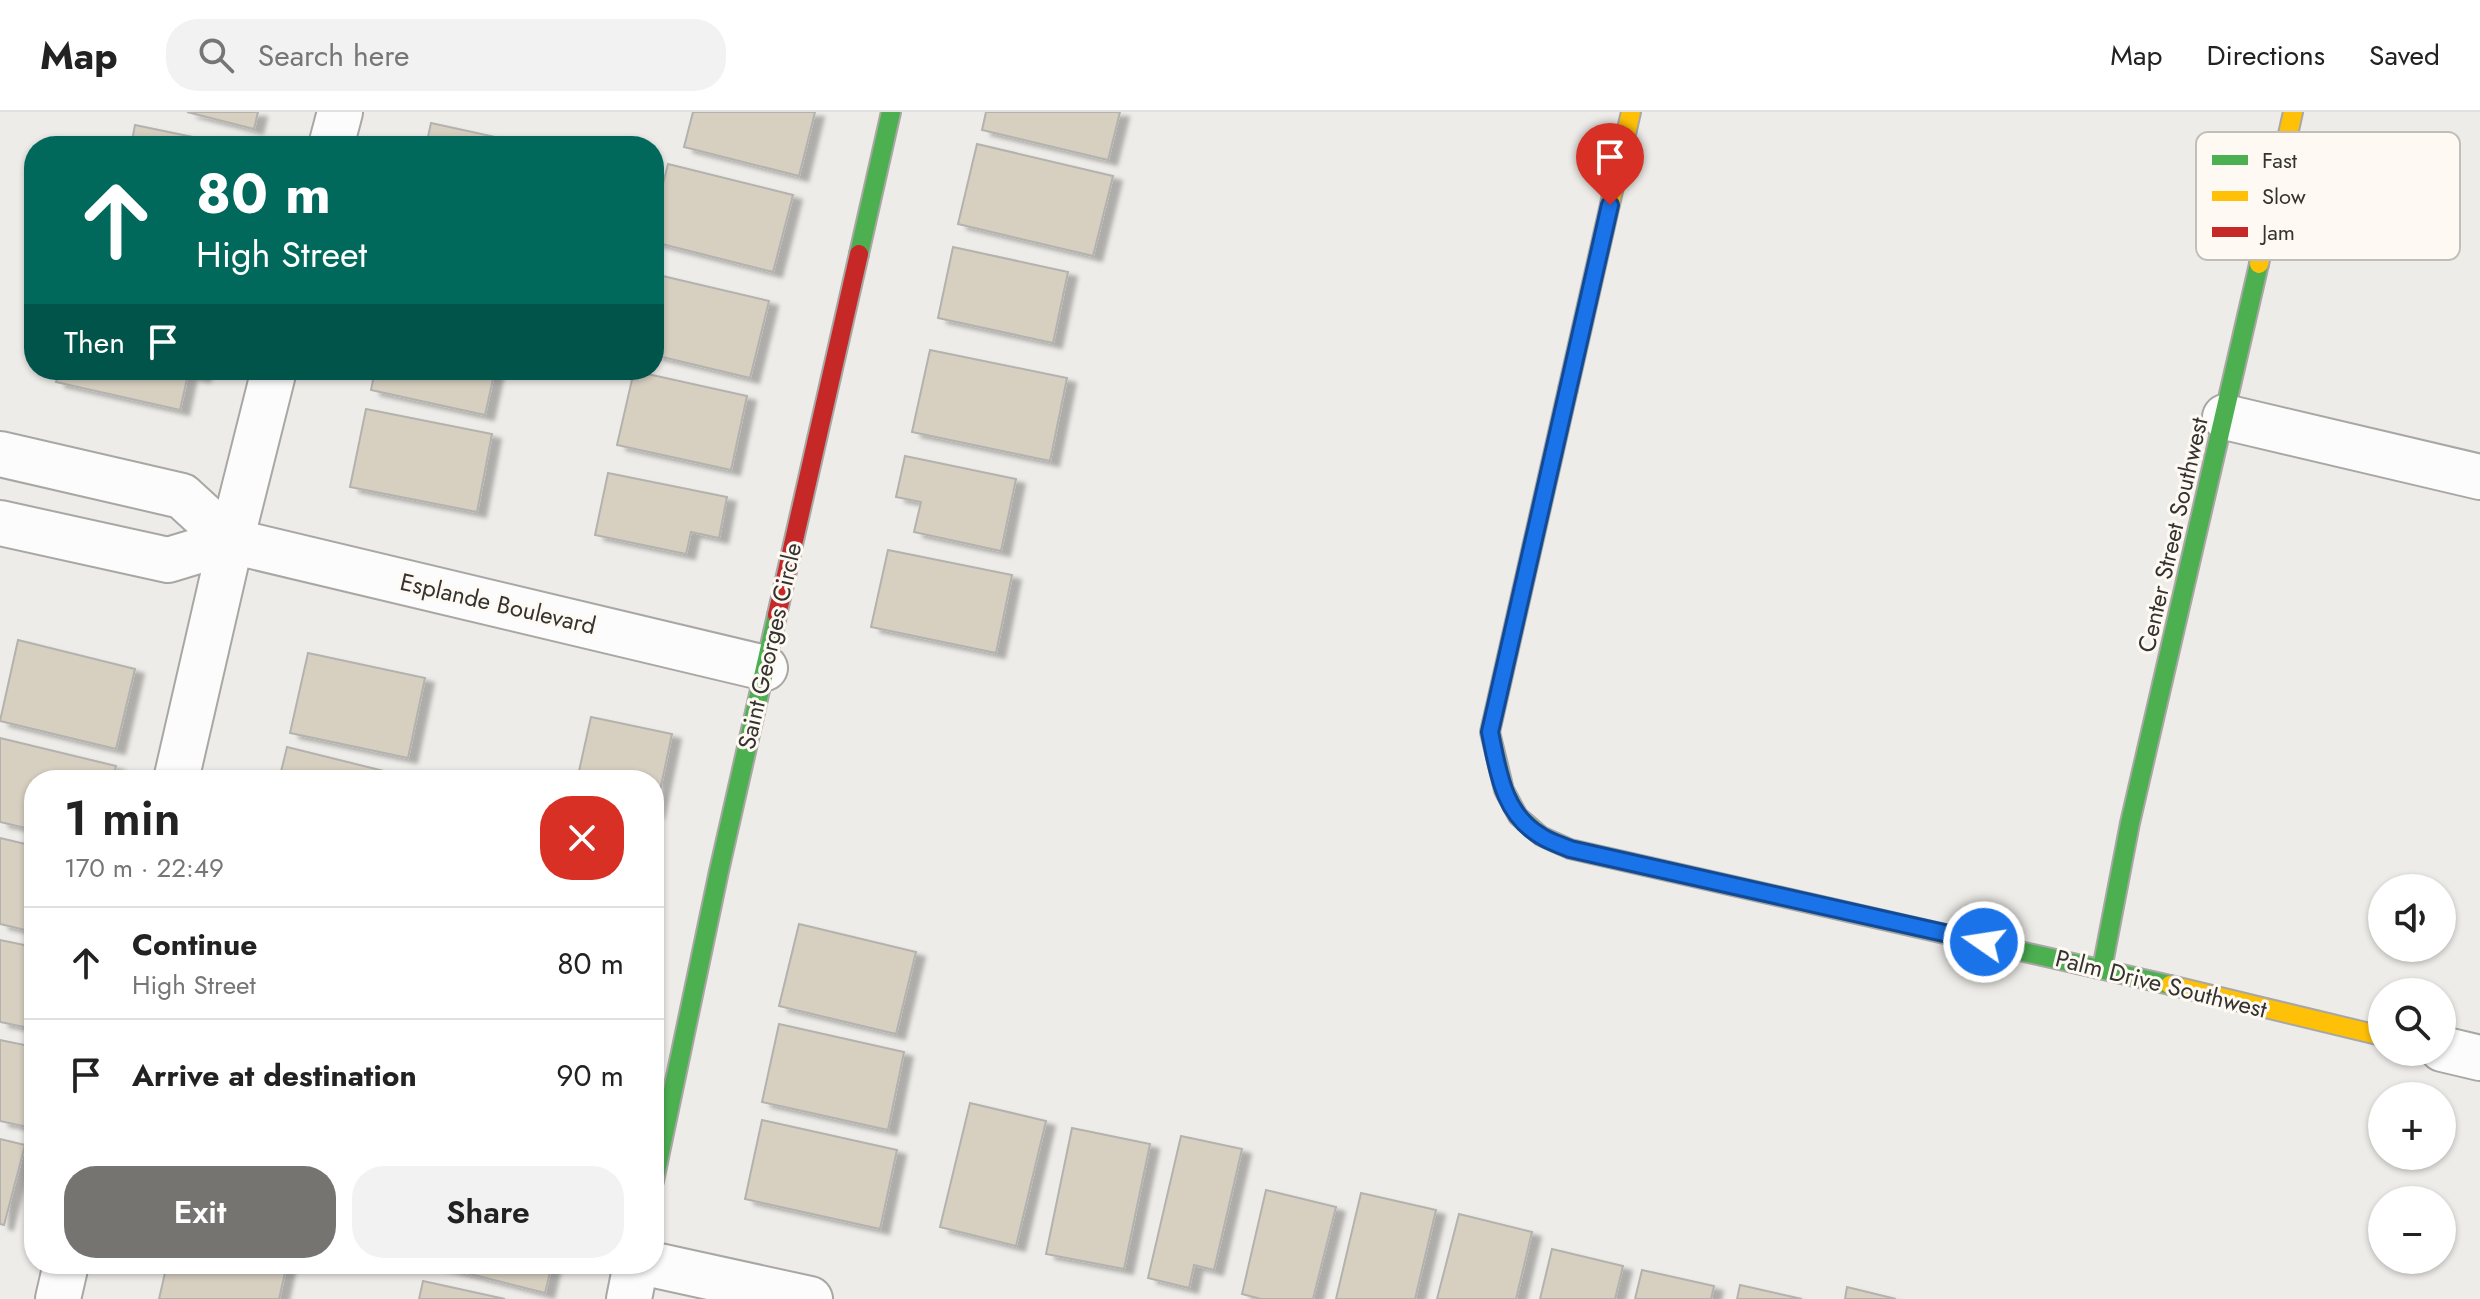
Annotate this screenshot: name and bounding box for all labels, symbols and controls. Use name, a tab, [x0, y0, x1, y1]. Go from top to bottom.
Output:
search box	[166, 19, 726, 91]
text: Map	[40, 28, 118, 83]
icon: search	[194, 33, 238, 77]
text: Search here	[258, 34, 410, 77]
text: Map	[2110, 35, 2162, 76]
text: Directions	[2206, 35, 2325, 76]
text: Saved	[2369, 35, 2440, 76]
pin	[1576, 123, 1644, 205]
legend	[2196, 132, 2460, 260]
icon: arrive	[1588, 135, 1632, 179]
text: Fast	[2262, 144, 2298, 176]
text: 80 m	[196, 153, 331, 234]
icon: ahead	[64, 168, 168, 272]
text: Slow	[2262, 180, 2306, 212]
text: Jam	[2259, 216, 2295, 248]
text: High Street	[196, 228, 367, 280]
icon: arrive	[141, 320, 185, 364]
text: Then	[64, 321, 125, 364]
street label: Center Street Southwest	[2128, 414, 2217, 656]
street label: Saint Georges Circle	[729, 539, 810, 753]
street label: Esplande Boulevard	[397, 564, 600, 643]
text: 1 min	[64, 784, 181, 853]
button: close	[540, 796, 624, 880]
text: 170 m · 22:49	[64, 849, 224, 887]
map controls	[2368, 874, 2456, 1274]
button: sound	[2368, 874, 2456, 962]
position arrow	[1942, 900, 2026, 984]
text: Continue	[132, 923, 258, 966]
street label: Palm Drive Southwest	[2052, 940, 2271, 1027]
icon: ahead	[64, 941, 108, 985]
text: 80 m	[557, 942, 624, 985]
text: High Street	[132, 966, 256, 1004]
button: search	[2368, 978, 2456, 1066]
icon: arrive	[64, 1053, 108, 1097]
text: Arrive at destination	[132, 1054, 417, 1097]
text: 90 m	[556, 1054, 624, 1097]
button: +	[2368, 1082, 2456, 1170]
button: Exit	[64, 1166, 336, 1258]
button: Share	[352, 1166, 624, 1258]
button: −	[2368, 1186, 2456, 1274]

